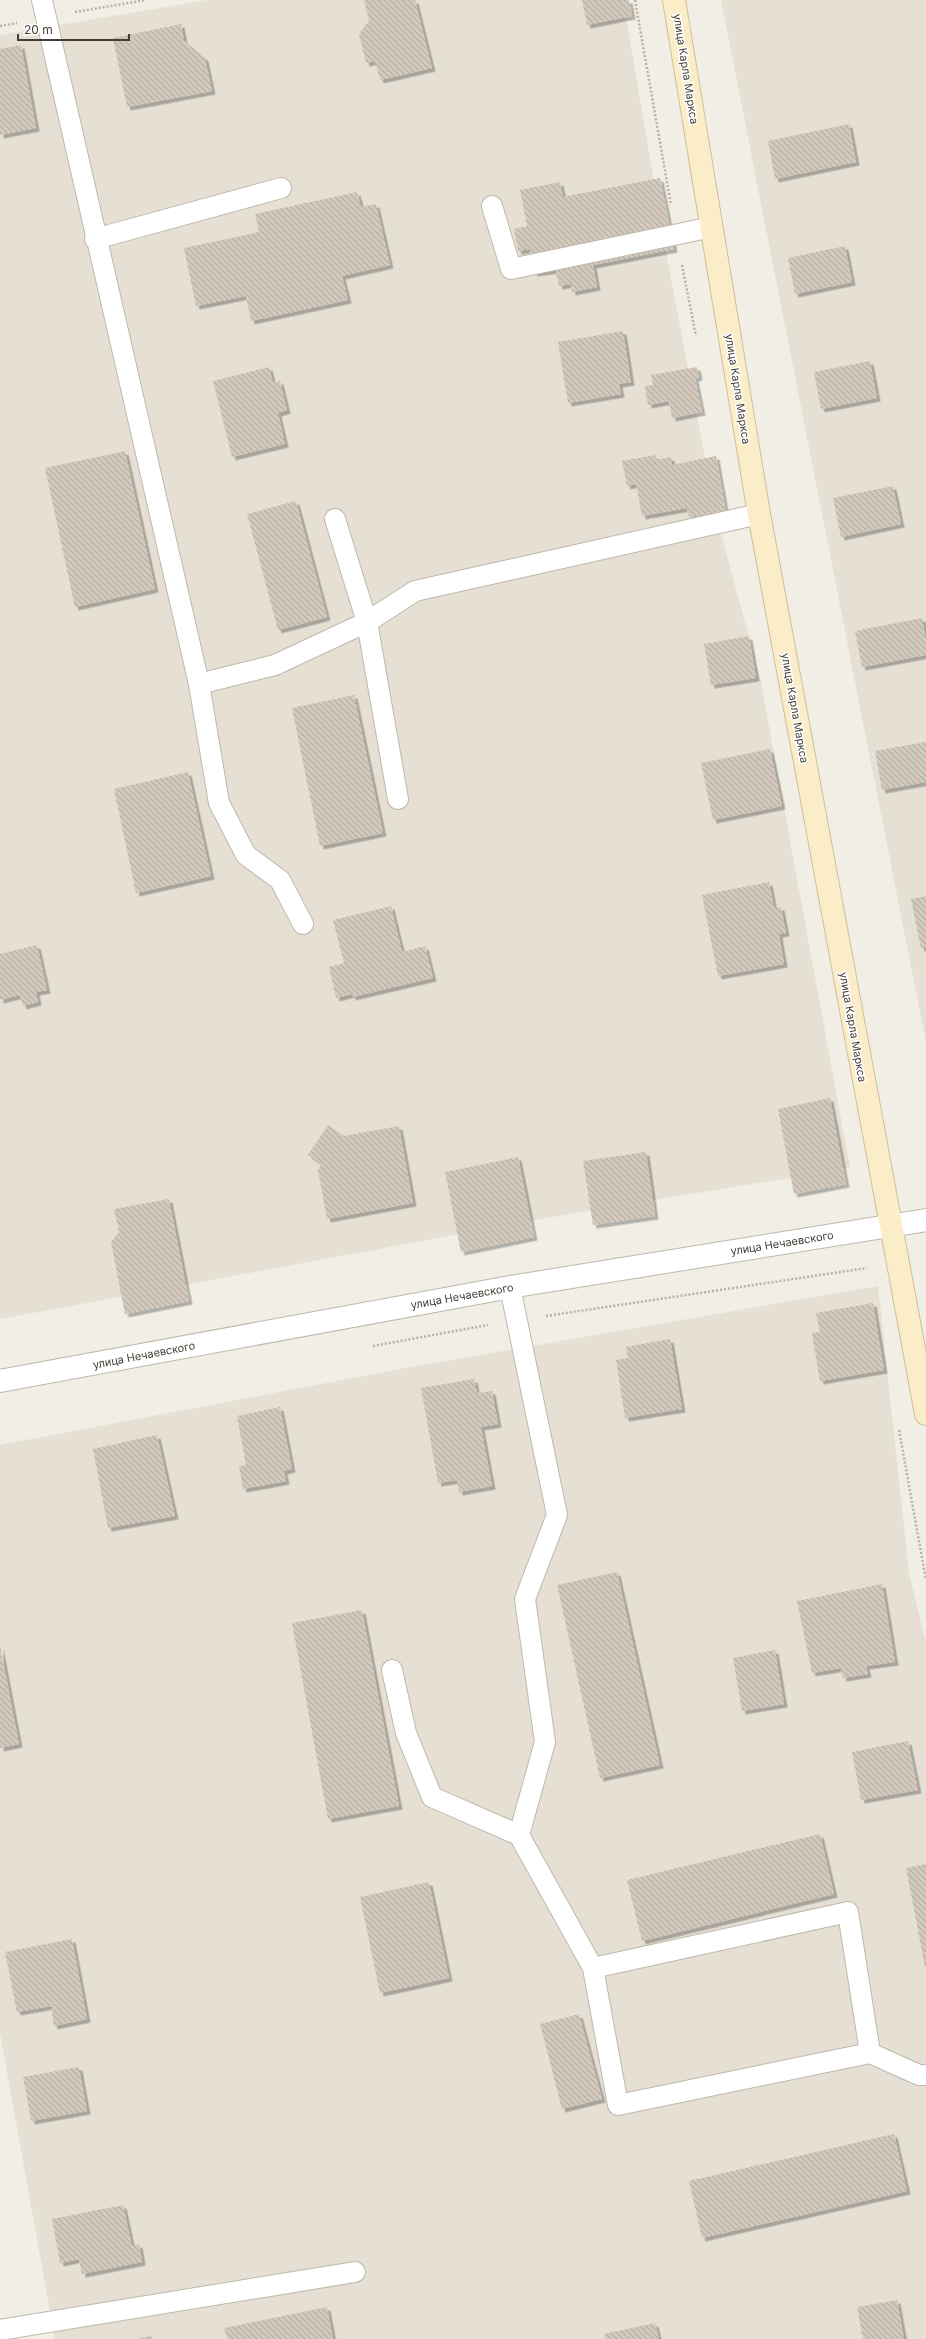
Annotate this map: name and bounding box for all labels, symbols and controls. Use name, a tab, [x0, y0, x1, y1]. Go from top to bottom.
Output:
street label: улица Карла Маркса	[670, 13, 702, 125]
scale bar	[18, 16, 129, 42]
text: 20 m	[24, 22, 53, 37]
street label: улица Карла Маркса	[722, 333, 754, 445]
street label: улица Карла Маркса	[778, 652, 812, 764]
street label: улица Карла Маркса	[836, 971, 870, 1083]
street label: улица Нечаевского	[730, 1228, 835, 1258]
street label: улица Нечаевского	[410, 1280, 515, 1312]
street label: улица Нечаевского	[92, 1338, 197, 1372]

